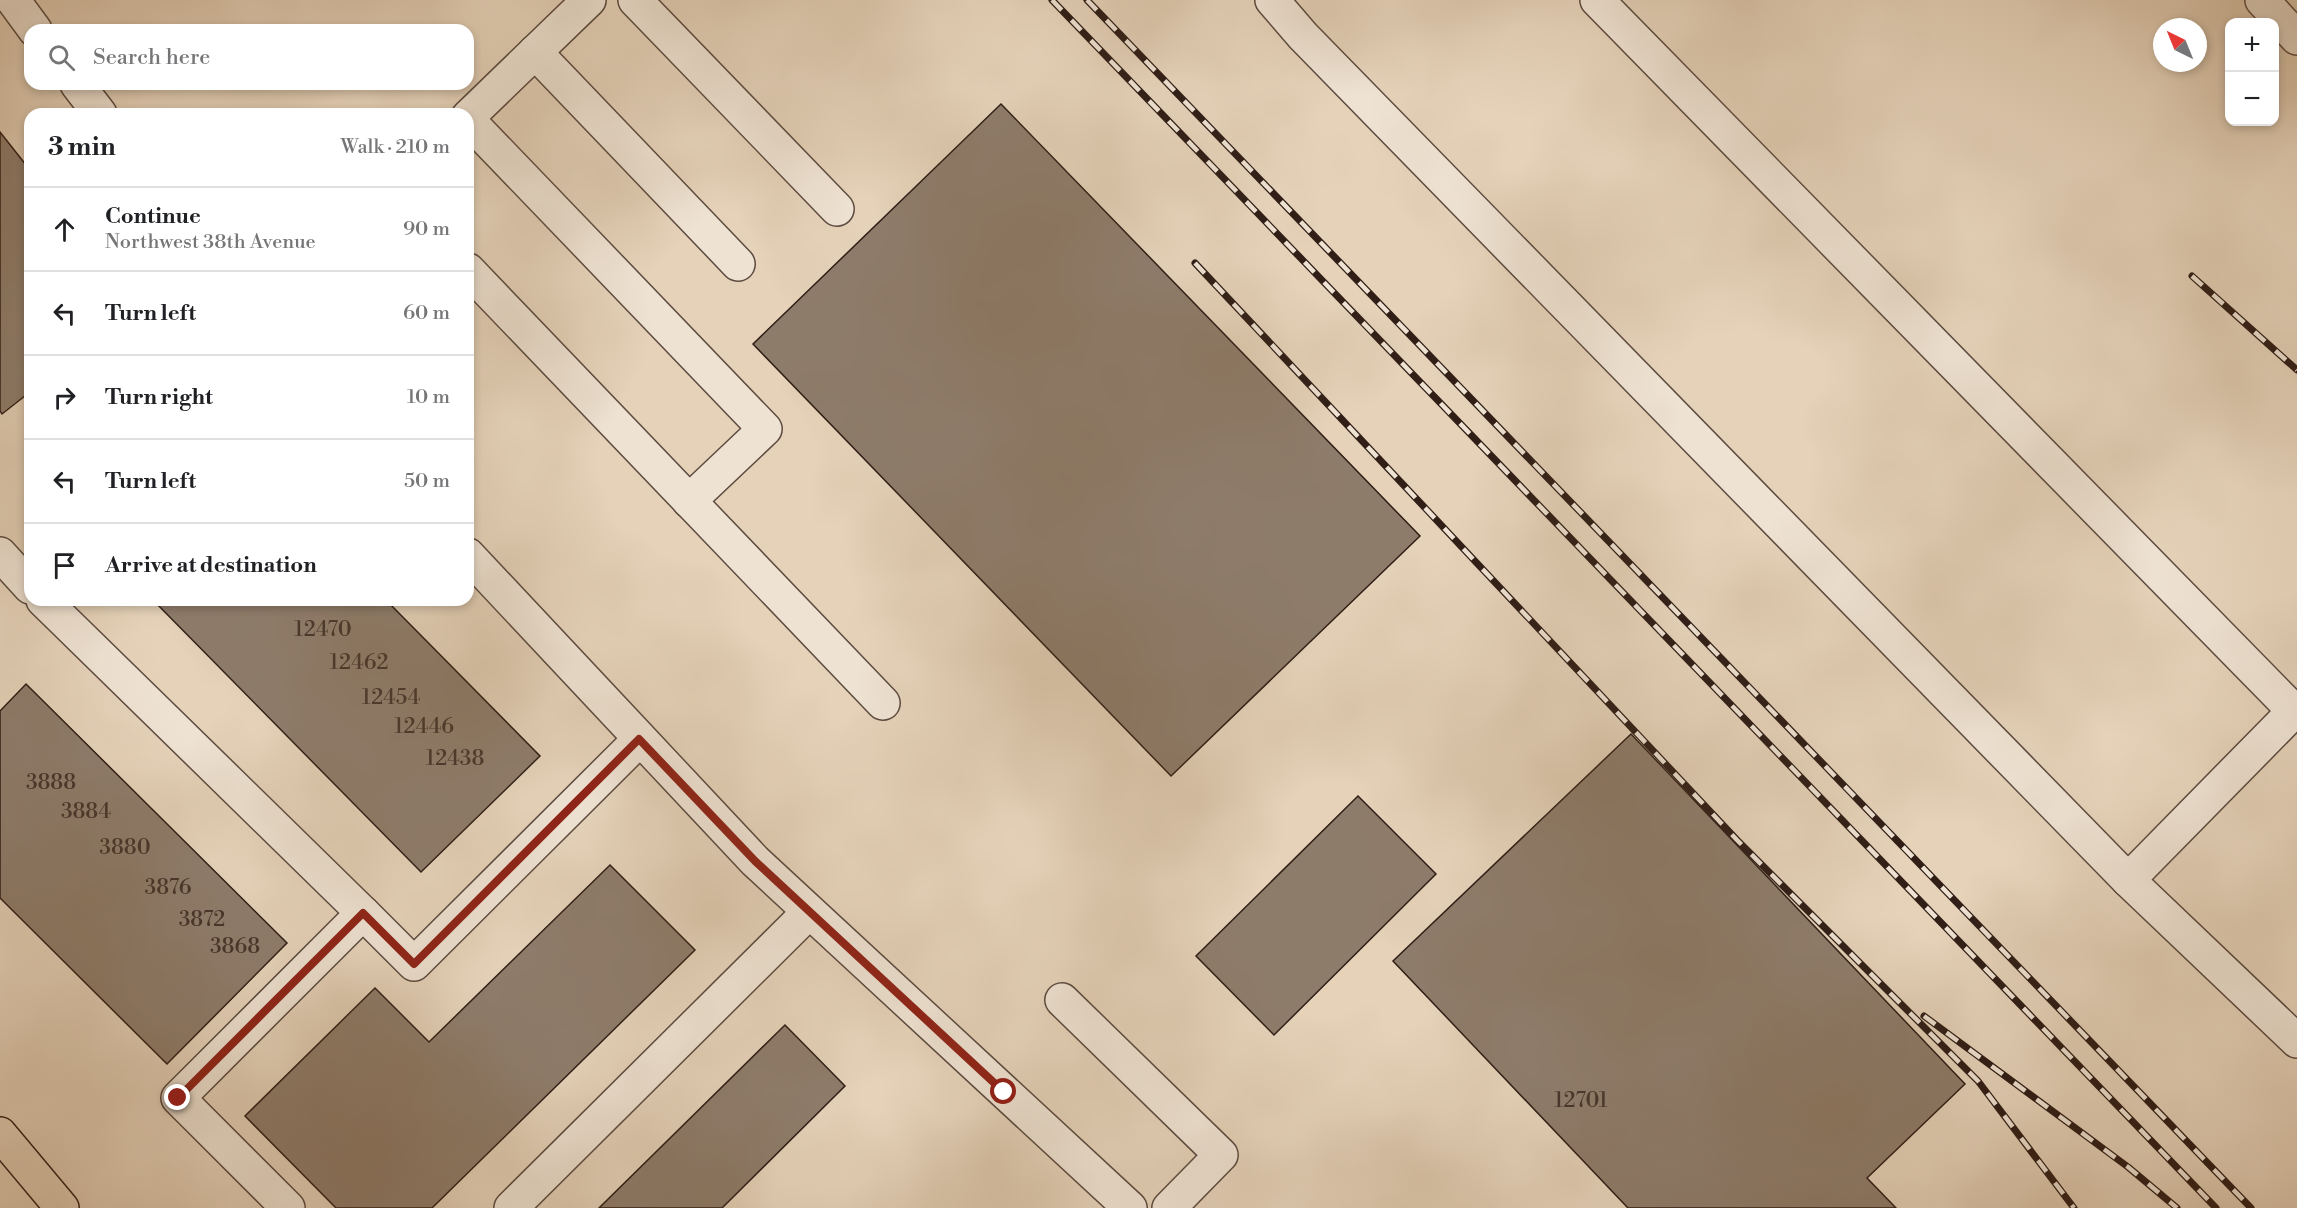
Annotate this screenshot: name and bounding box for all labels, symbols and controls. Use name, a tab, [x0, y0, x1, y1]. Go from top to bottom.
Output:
north arrow	[2153, 18, 2207, 72]
map controls	[2225, 18, 2279, 126]
button: +	[2225, 18, 2279, 72]
search box	[24, 24, 474, 90]
icon: search	[45, 41, 78, 74]
text: Search here	[93, 44, 210, 71]
button: −	[2225, 72, 2279, 126]
text: 3 min	[48, 131, 116, 163]
text: Walk · 210 m	[341, 135, 450, 160]
text: Continue	[105, 203, 201, 230]
icon: ahead	[48, 213, 81, 246]
text: 90 m	[403, 217, 450, 242]
text: Northwest 38th Avenue	[105, 230, 316, 255]
icon: left	[48, 297, 81, 330]
text: Turn left	[105, 300, 196, 327]
text: 60 m	[403, 301, 450, 326]
icon: right	[48, 381, 81, 414]
text: Turn right	[105, 384, 213, 411]
text: 10 m	[407, 385, 450, 410]
icon: left	[48, 465, 81, 498]
text: Turn left	[105, 468, 196, 495]
text: 50 m	[404, 469, 450, 494]
icon: arrive	[48, 549, 81, 582]
text: Arrive at destination	[105, 552, 317, 579]
house number: 12470	[294, 617, 352, 643]
house number: 12462	[330, 650, 388, 676]
house number: 12454	[362, 685, 420, 711]
house number: 12446	[394, 714, 454, 740]
house number: 12438	[426, 746, 484, 772]
house number: 3888	[26, 770, 76, 796]
house number: 3884	[61, 799, 111, 825]
house number: 3880	[99, 835, 151, 861]
house number: 3876	[145, 875, 192, 901]
house number: 3872	[179, 907, 225, 933]
house number: 3868	[210, 934, 260, 960]
route start	[990, 1078, 1016, 1104]
route end	[164, 1084, 190, 1110]
house number: 12701	[1554, 1088, 1608, 1114]

